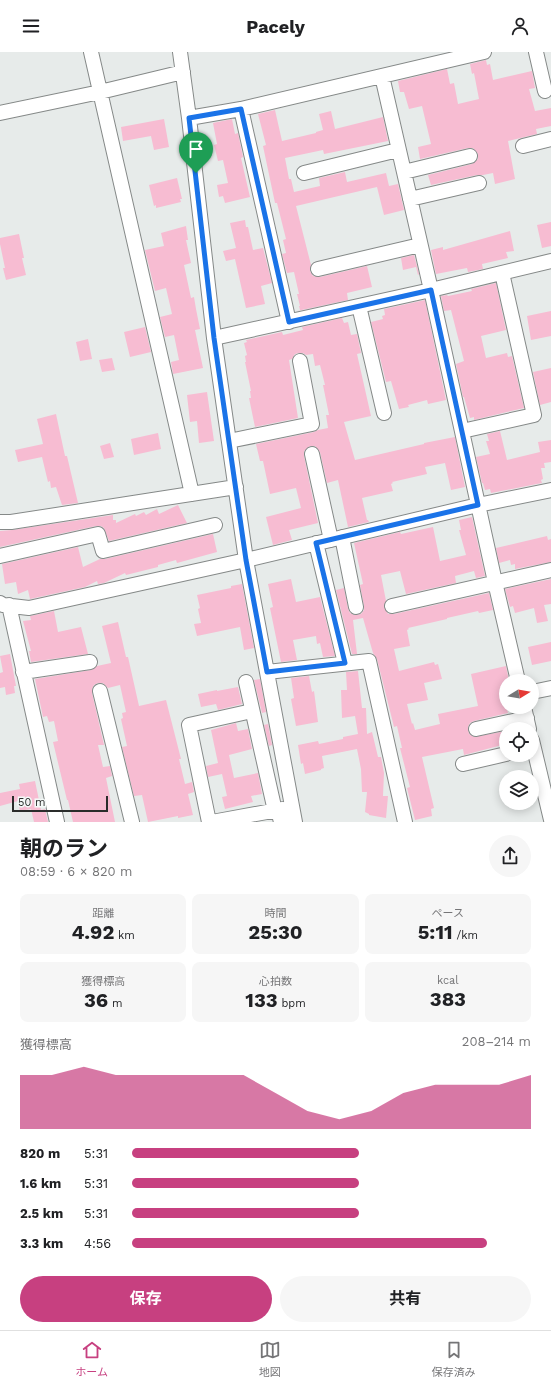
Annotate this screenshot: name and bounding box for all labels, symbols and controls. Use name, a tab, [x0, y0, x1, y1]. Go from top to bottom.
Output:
icon: menu	[20, 15, 42, 37]
icon: person	[509, 15, 531, 37]
text: Pacely	[246, 16, 305, 37]
pin	[179, 132, 213, 173]
icon: arrive	[185, 138, 207, 160]
north arrow	[499, 674, 539, 714]
map controls	[499, 674, 539, 810]
button: locate	[499, 722, 539, 762]
button: layers	[499, 770, 539, 810]
scale bar	[12, 794, 108, 813]
text: 50 m	[18, 796, 45, 809]
button: share	[489, 835, 531, 877]
text: 朝のラン	[20, 836, 108, 861]
text: 08:59 · 6 × 820 m	[20, 864, 132, 879]
text: 距離	[92, 907, 114, 920]
text: 時間	[264, 907, 286, 920]
text: ペース	[432, 907, 464, 920]
text: 4.92	[71, 920, 114, 944]
text: 25:30	[248, 920, 303, 944]
text: 5:11	[418, 920, 453, 944]
text: km	[114, 929, 135, 942]
text: /km	[453, 929, 478, 942]
text: kcal	[437, 974, 459, 987]
text: 獲得標高	[81, 975, 125, 988]
text: 心拍数	[259, 975, 292, 988]
text: 383	[430, 987, 466, 1011]
text: 36	[84, 988, 108, 1012]
text: 133	[245, 988, 278, 1012]
text: m	[108, 997, 122, 1010]
text: bpm	[278, 997, 306, 1010]
text: 208–214 m	[462, 1034, 531, 1049]
text: 獲得標高	[20, 1037, 72, 1052]
text: 820 m	[20, 1146, 60, 1161]
text: 5:31	[84, 1146, 108, 1161]
text: 1.6 km	[20, 1176, 61, 1191]
text: 5:31	[84, 1176, 108, 1191]
text: 2.5 km	[20, 1206, 63, 1221]
text: 5:31	[84, 1206, 108, 1221]
text: 3.3 km	[20, 1236, 63, 1251]
text: 4:56	[84, 1236, 111, 1251]
button: 保存	[20, 1276, 272, 1322]
button: 共有	[280, 1276, 531, 1322]
tab: ホーム	[75, 1339, 108, 1379]
tab: 地図	[259, 1339, 281, 1379]
tab: 保存済み	[432, 1339, 476, 1379]

